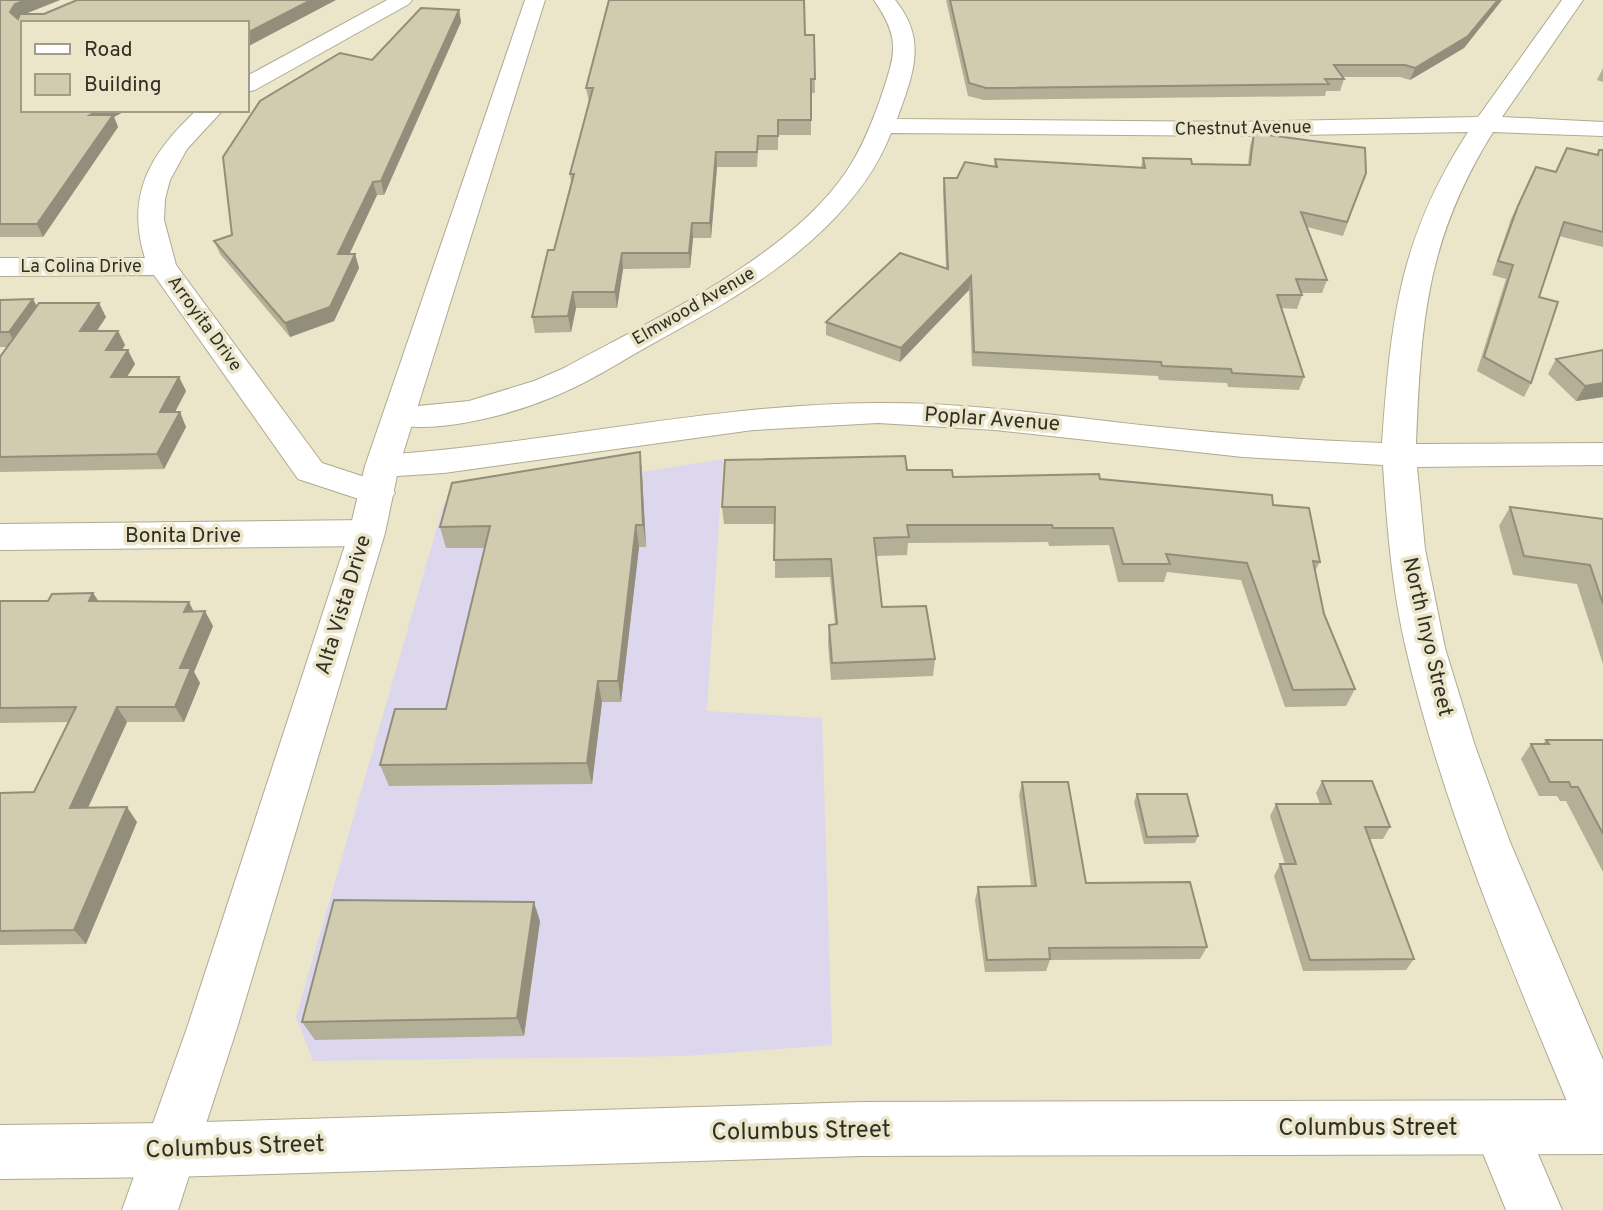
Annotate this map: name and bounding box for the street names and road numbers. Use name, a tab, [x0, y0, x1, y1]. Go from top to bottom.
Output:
street label: Chestnut Avenue	[1174, 116, 1312, 142]
street label: La Colina Drive	[20, 256, 142, 279]
street label: Elmwood Avenue	[629, 263, 759, 351]
street label: Arroyita Drive	[162, 272, 246, 376]
street label: Poplar Avenue	[923, 402, 1061, 438]
street label: Bonita Drive	[125, 523, 241, 550]
street label: Alta Vista Drive	[310, 532, 378, 678]
street label: North Inyo Street	[1396, 555, 1458, 719]
street label: Columbus Street	[1278, 1114, 1458, 1144]
street label: Columbus Street	[711, 1115, 891, 1149]
street label: Columbus Street	[145, 1130, 325, 1166]

